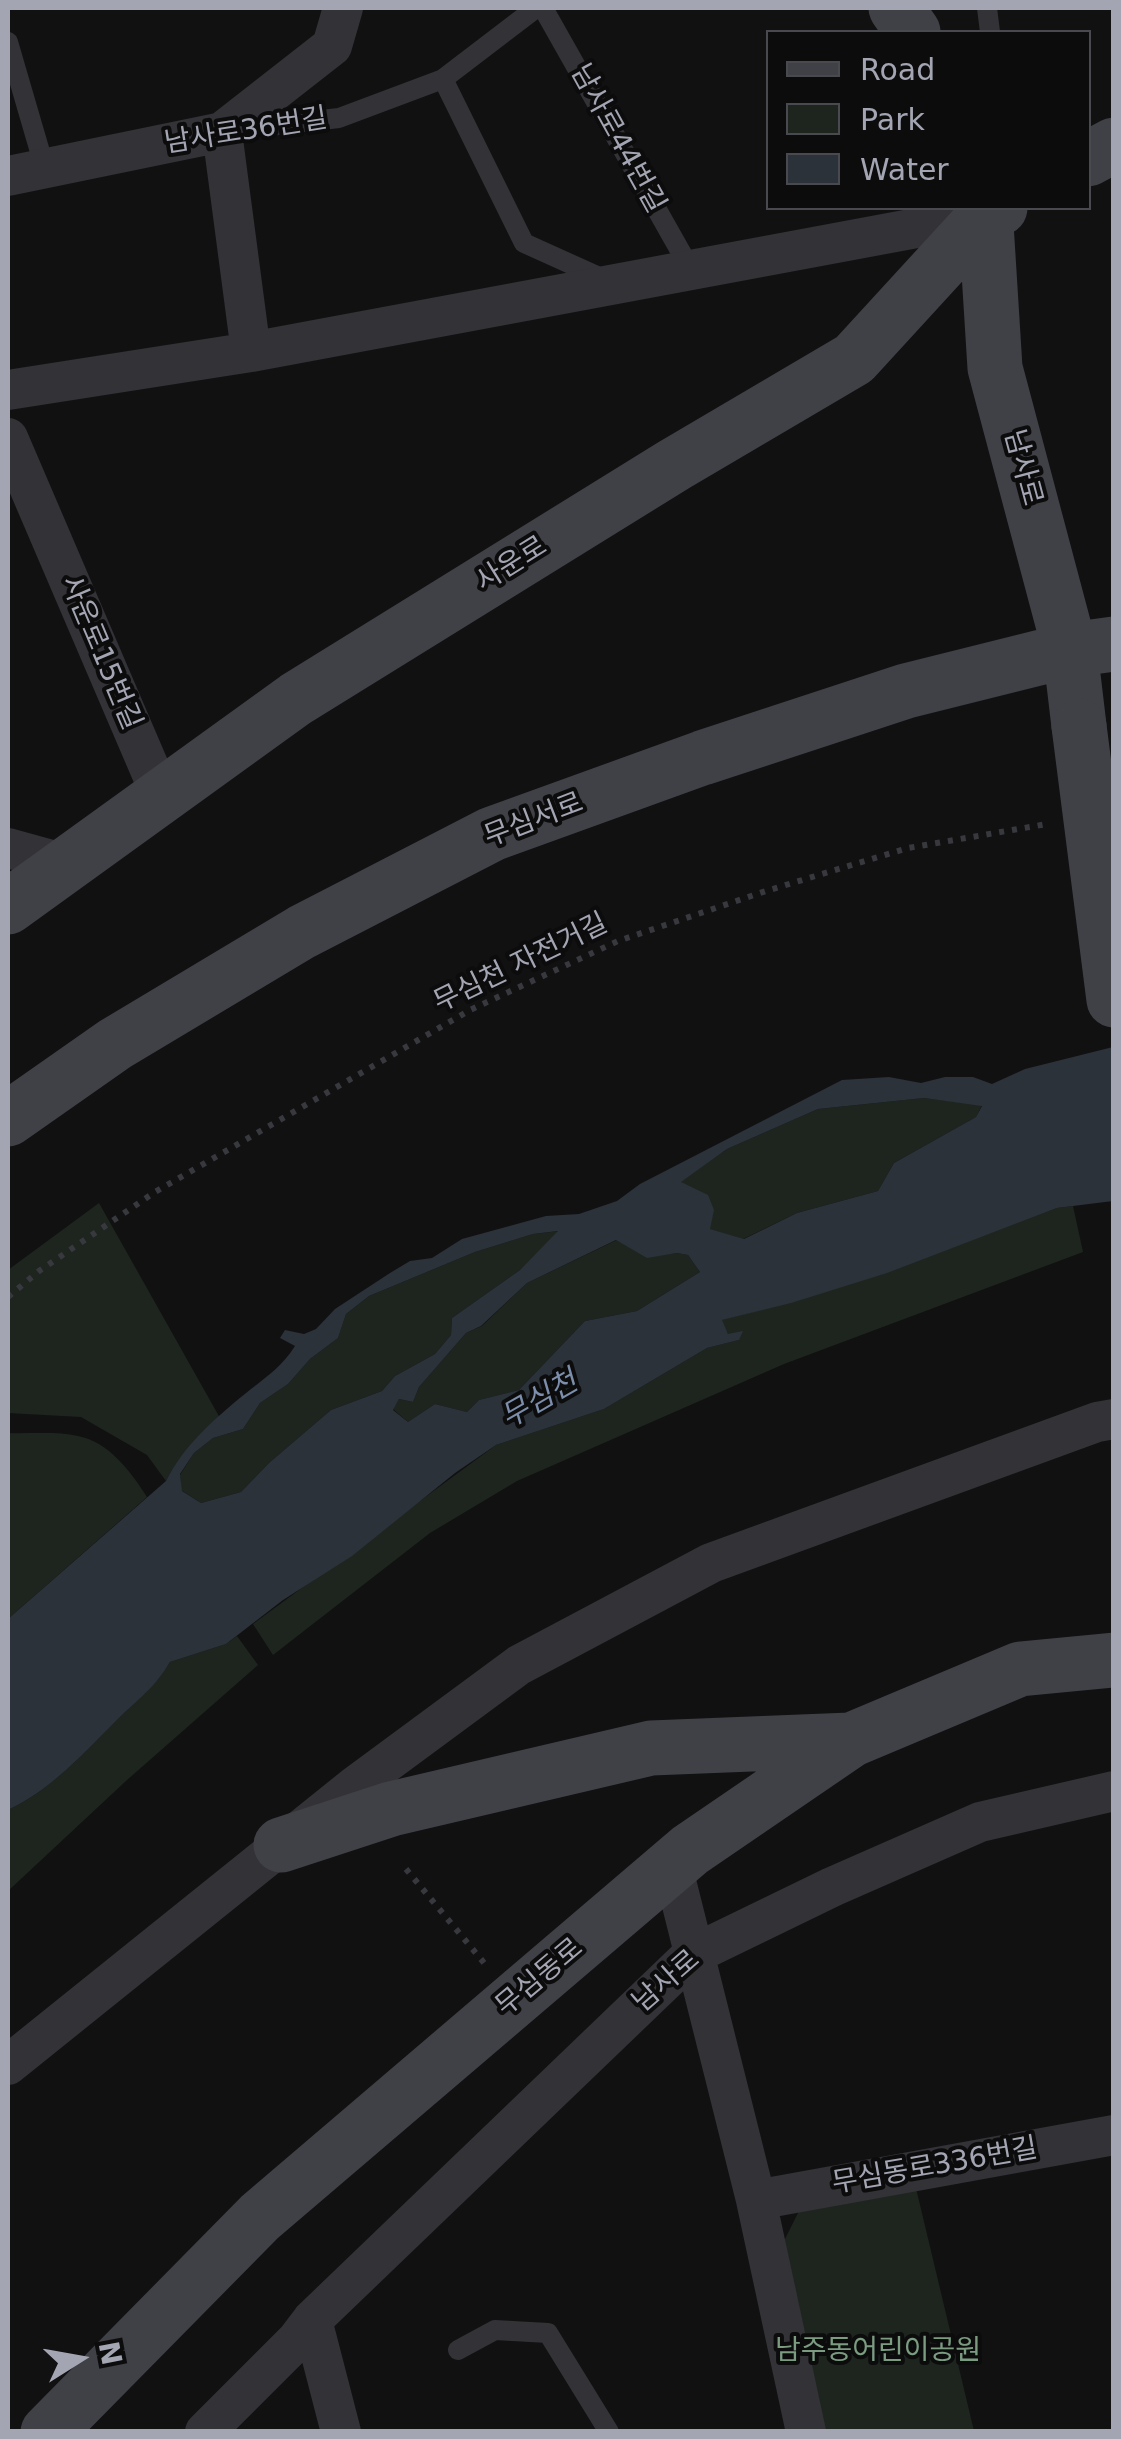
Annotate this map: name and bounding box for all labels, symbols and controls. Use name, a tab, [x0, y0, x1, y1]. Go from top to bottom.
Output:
legend	[766, 30, 1091, 210]
text: Road	[860, 52, 935, 87]
street label: 남사로44번길	[562, 59, 672, 219]
text: Park	[860, 102, 925, 137]
street label: 남사로36번길	[162, 103, 330, 161]
text: Water	[860, 152, 949, 187]
street label: 남사로	[996, 426, 1048, 510]
street label: 사운로	[470, 530, 554, 600]
street label: 사운로15번길	[52, 571, 148, 735]
street label: 무심서로	[480, 787, 588, 855]
street label: 무심천 자전거길	[429, 907, 613, 1021]
water label: 무심천	[495, 1365, 585, 1437]
street label: 무심동로	[490, 1932, 590, 2024]
street label: 남사로	[627, 1944, 707, 2020]
street label: 무심동로336번길	[830, 2132, 1040, 2202]
north arrow	[30, 2309, 130, 2409]
park label: 남주동어린이공원	[775, 2335, 981, 2369]
text: N	[92, 2339, 128, 2368]

